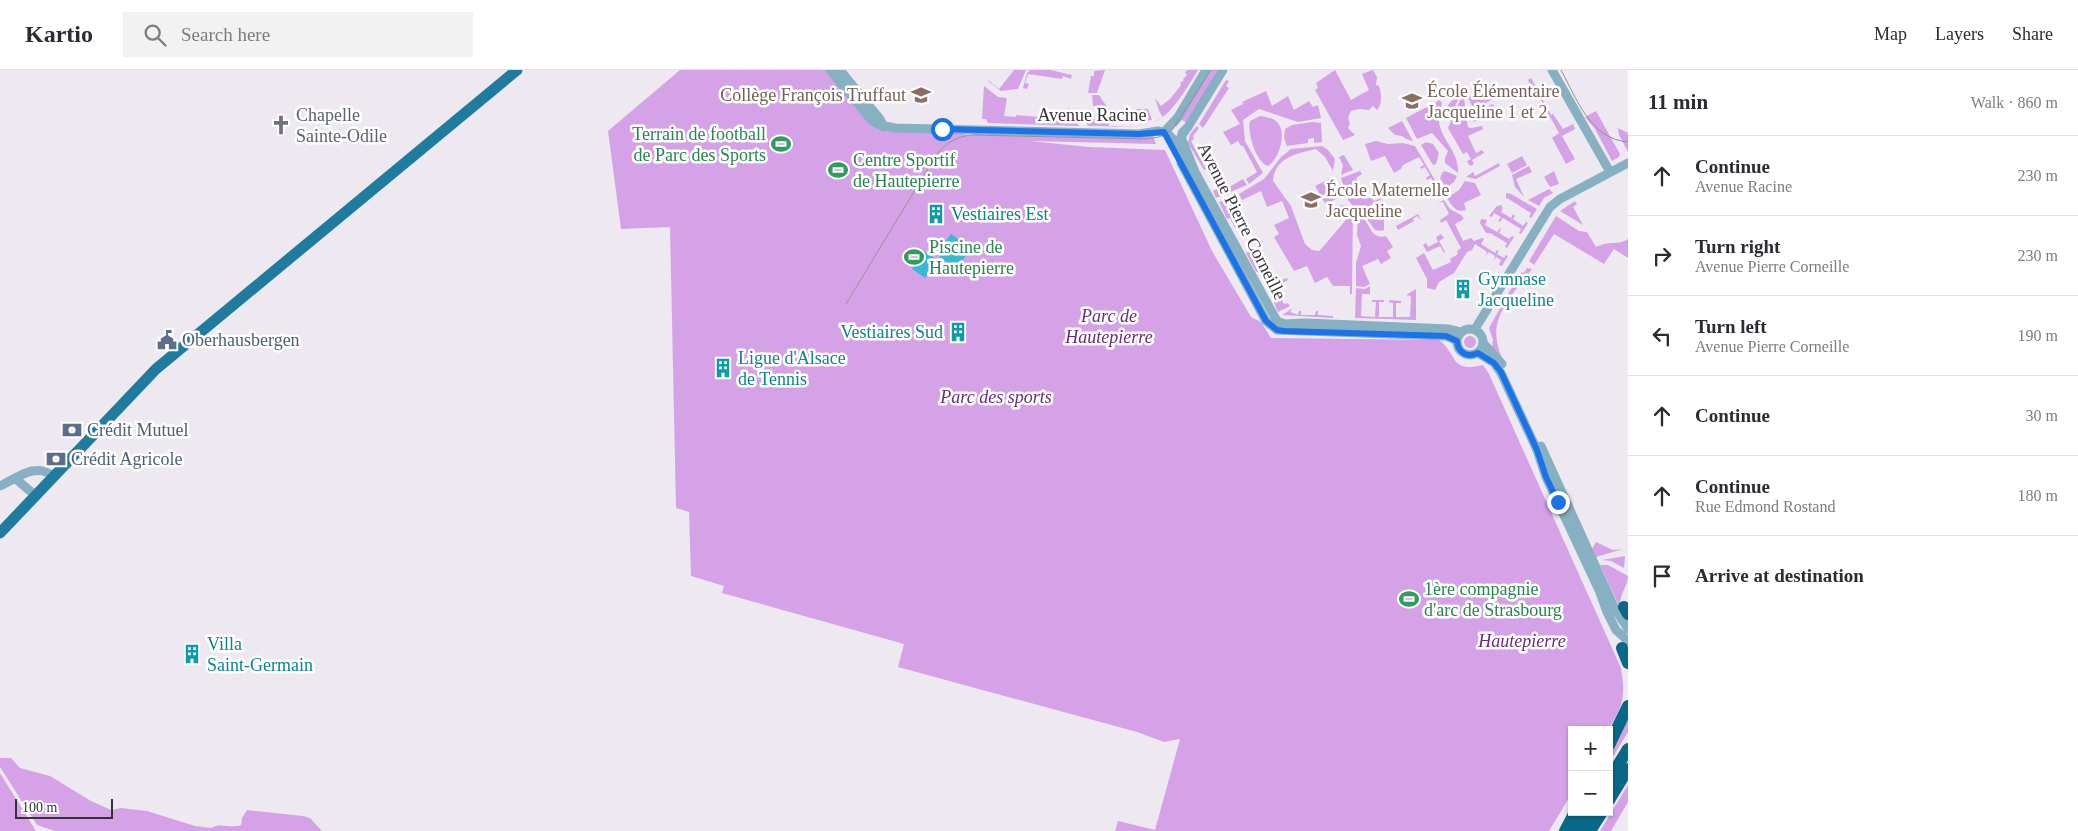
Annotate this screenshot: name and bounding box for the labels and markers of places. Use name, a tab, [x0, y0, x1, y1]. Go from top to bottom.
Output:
place label: École Élémentaire Jacqueline 1 et 2	[1427, 80, 1559, 122]
school or university icon: Collège François Truffaut	[910, 84, 932, 106]
place label: Collège François Truffaut	[720, 85, 906, 105]
school or university icon: École Élémentaire Jacqueline 1 et 2	[1401, 90, 1423, 112]
place label: Chapelle Sainte-Odile	[296, 105, 387, 146]
church icon: Chapelle Sainte-Odile	[270, 114, 292, 136]
place label: Terrain de football de Parc des Sports	[632, 124, 766, 165]
sports icon: Terrain de football de Parc des Sports	[770, 133, 792, 155]
place label: Centre Sportif de Hautepierre	[853, 150, 959, 191]
sports icon: Centre Sportif de Hautepierre	[827, 159, 849, 181]
place label: École Maternelle Jacqueline	[1326, 179, 1449, 221]
school or university icon: École Maternelle Jacqueline	[1300, 189, 1322, 211]
building icon: Vestiaires Est	[925, 203, 947, 225]
place label: Vestiaires Est	[951, 204, 1048, 224]
place label: Piscine de Hautepierre	[929, 237, 1014, 278]
sports icon: Piscine de Hautepierre	[903, 246, 925, 268]
place label: Gymnase Jacqueline	[1478, 269, 1554, 310]
building icon: Gymnase Jacqueline	[1452, 278, 1474, 300]
building icon: Vestiaires Sud	[947, 321, 969, 343]
place label: Vestiaires Sud	[841, 322, 943, 342]
public building icon: Oberhausbergen	[156, 329, 178, 351]
place label: Oberhausbergen	[182, 330, 300, 350]
place label: Ligue d'Alsace de Tennis	[738, 348, 846, 389]
building icon: Ligue d'Alsace de Tennis	[712, 357, 734, 379]
bank icon: Crédit Mutuel	[61, 419, 83, 441]
place label: Crédit Mutuel	[87, 420, 189, 440]
bank icon: Crédit Agricole	[45, 448, 67, 470]
place label: Crédit Agricole	[71, 449, 182, 469]
place label: 1ère compagnie d'arc de Strasbourg	[1424, 579, 1562, 620]
sports icon: 1ère compagnie d'arc de Strasbourg	[1398, 588, 1420, 610]
place label: Villa Saint-Germain	[207, 634, 313, 675]
building icon: Villa Saint-Germain	[181, 643, 203, 665]

